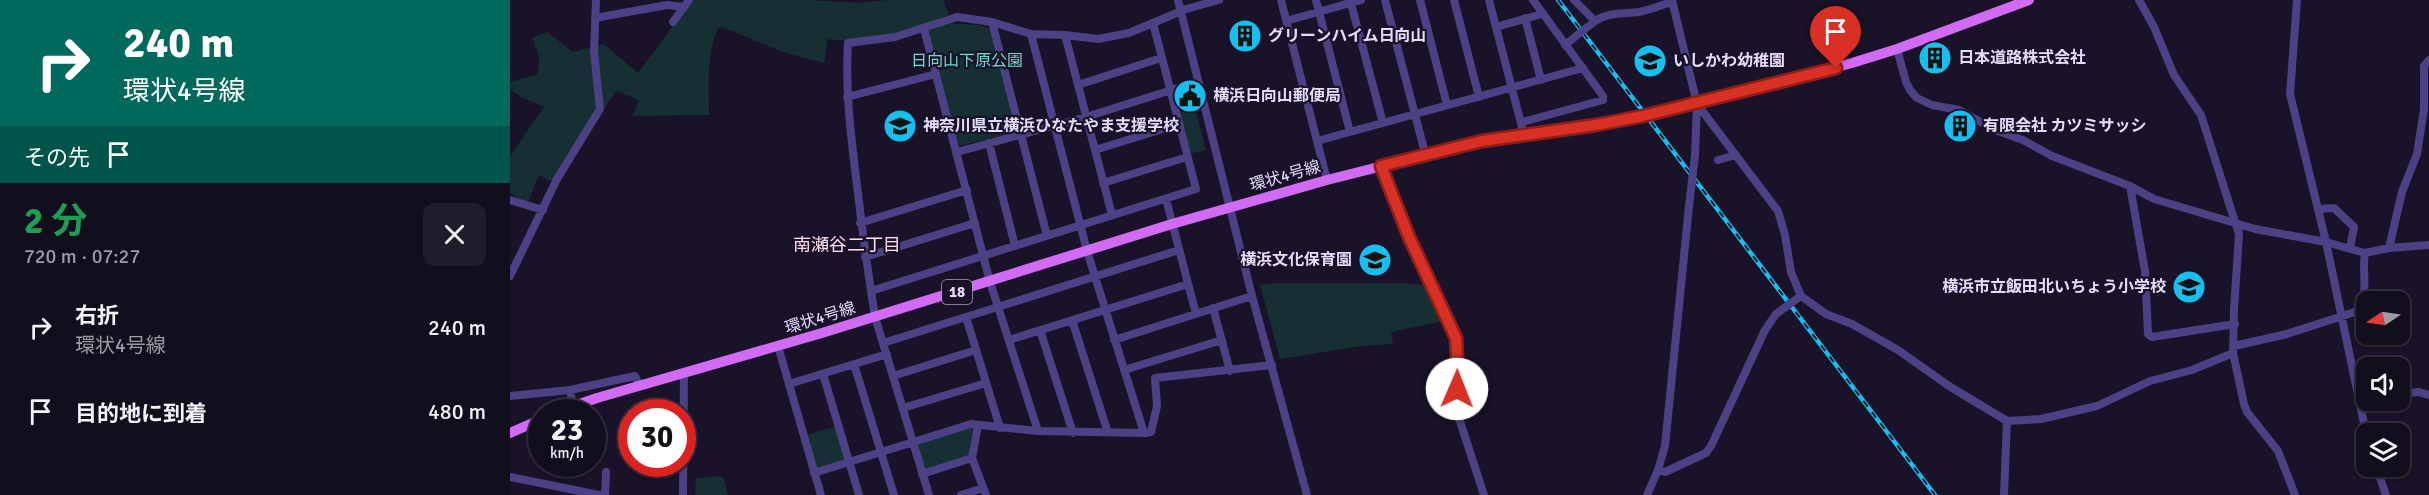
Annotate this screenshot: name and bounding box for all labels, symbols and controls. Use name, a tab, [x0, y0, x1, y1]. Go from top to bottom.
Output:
pin	[1810, 6, 1861, 68]
icon: arrive	[1819, 15, 1852, 48]
text: 240 m	[123, 18, 234, 69]
building icon: グリーンハイム日向山	[1227, 18, 1263, 54]
icon: right	[24, 24, 102, 102]
place label: グリーンハイム日向山	[1268, 26, 1427, 46]
building icon: 日本道路株式会社	[1917, 40, 1953, 76]
school or university icon: いしかわ幼稚園	[1632, 43, 1668, 79]
place label: 日本道路株式会社	[1958, 48, 2086, 68]
park label: 日向山下原公園	[911, 51, 1023, 71]
place label: いしかわ幼稚園	[1673, 51, 1785, 71]
text: 環状4号線	[123, 75, 246, 108]
public building icon: 横浜日向山郵便局	[1172, 78, 1208, 114]
place label: 横浜日向山郵便局	[1213, 86, 1341, 106]
school or university icon: 神奈川県立横浜ひなたやま支援学校	[882, 108, 918, 144]
building icon: 有限会社 カツミサッシ	[1942, 108, 1978, 144]
place label: 神奈川県立横浜ひなたやま支援学校	[923, 116, 1179, 136]
place label: 有限会社 カツミサッシ	[1983, 116, 2147, 136]
icon: arrive	[102, 138, 135, 171]
text: その先	[24, 144, 90, 171]
street label: 環状4号線	[1247, 156, 1323, 196]
text: 2 分	[24, 199, 87, 244]
button: close	[423, 203, 486, 266]
district label: 南瀬谷二丁目	[793, 234, 901, 256]
school or university icon: 横浜文化保育園	[1357, 242, 1393, 278]
text: 720 m · 07:27	[24, 244, 140, 269]
place label: 横浜文化保育園	[1240, 250, 1352, 270]
school or university icon: 横浜市立飯田北いちょう小学校	[2171, 269, 2207, 305]
place label: 横浜市立飯田北いちょう小学校	[1942, 277, 2166, 297]
road number: 18	[942, 280, 972, 304]
north arrow	[2356, 291, 2410, 345]
map controls	[2356, 291, 2410, 477]
street label: 環状4号線	[782, 298, 858, 338]
text: 右折	[75, 302, 119, 329]
icon: right	[24, 311, 57, 344]
text: 240 m	[428, 314, 486, 341]
text: 環状4号線	[75, 333, 166, 358]
position arrow	[1425, 357, 1489, 421]
button: sound	[2356, 357, 2410, 411]
icon: arrive	[24, 395, 57, 428]
text: 480 m	[428, 398, 486, 425]
speed limit sign: 30	[618, 399, 696, 477]
text: 目的地に到着	[75, 400, 207, 427]
text: 23	[551, 412, 583, 449]
button: layers	[2356, 423, 2410, 477]
text: km/h	[550, 444, 584, 462]

